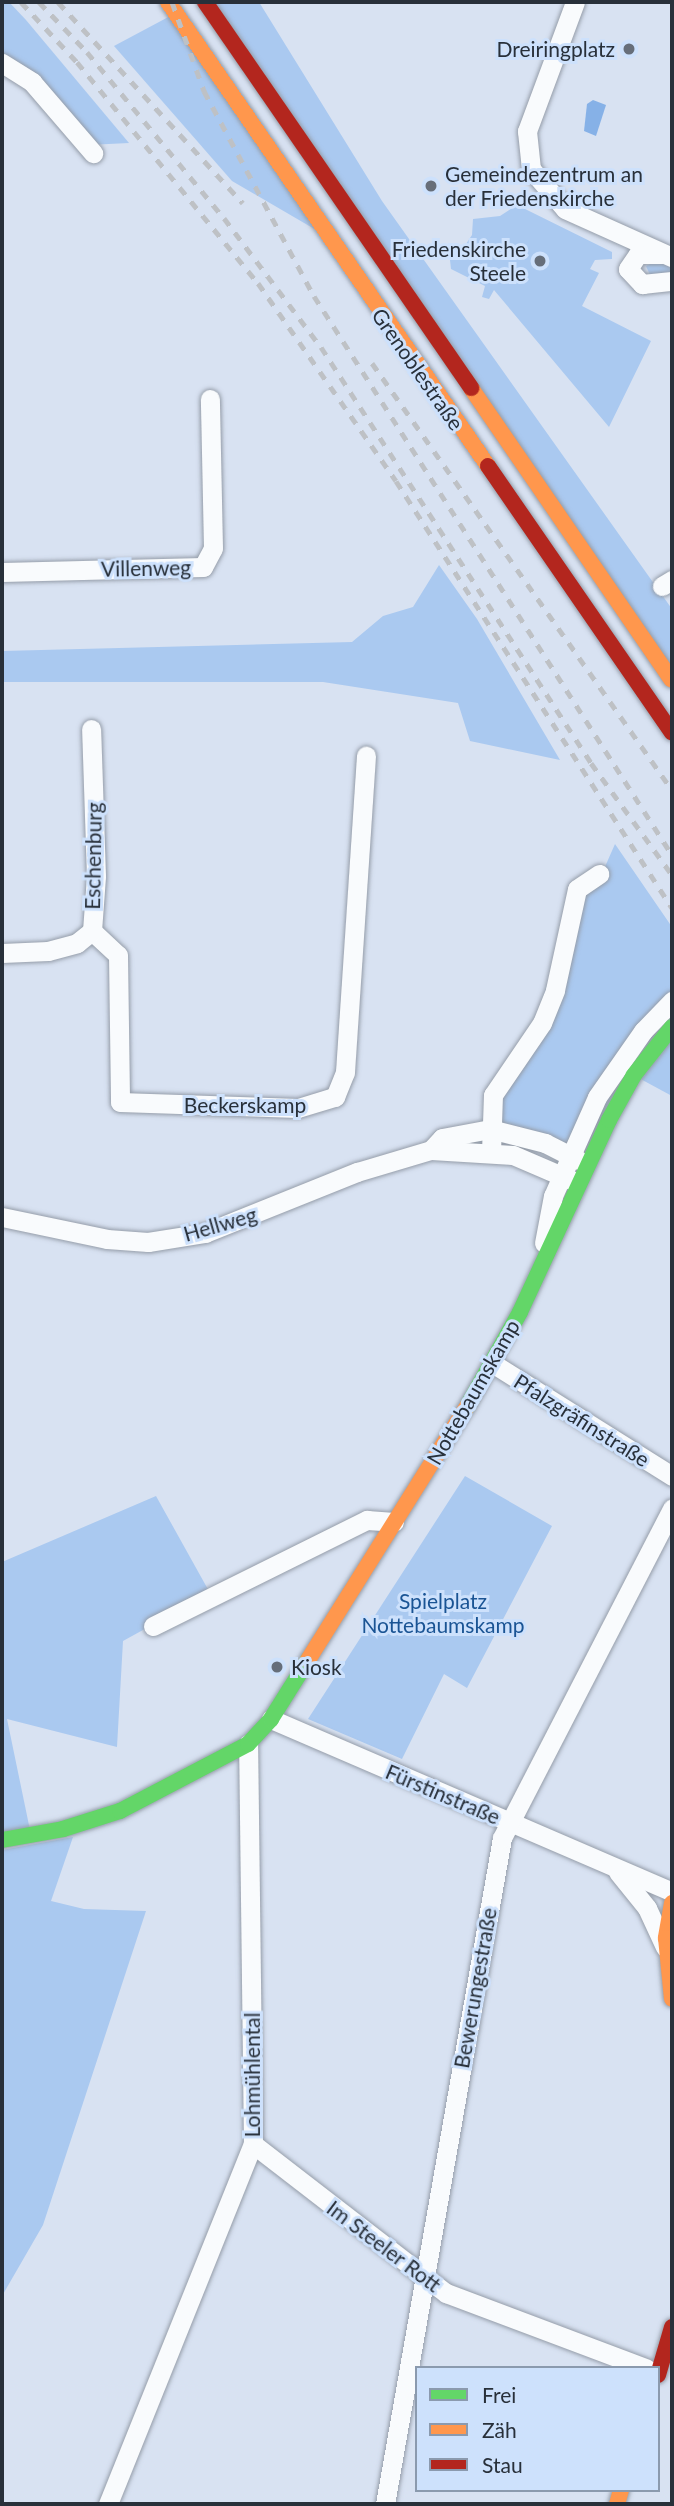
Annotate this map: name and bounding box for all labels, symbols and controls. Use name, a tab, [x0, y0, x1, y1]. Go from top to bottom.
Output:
place label: Dreiringplatz	[497, 36, 615, 62]
marker: Dreiringplatz	[621, 41, 637, 57]
place label: Gemeindezentrum an der Friedenskirche	[445, 161, 643, 211]
marker: Gemeindezentrum an der Friedenskirche	[423, 178, 439, 194]
place label: Friedenskirche Steele	[392, 236, 526, 286]
marker: Friedenskirche Steele	[532, 253, 548, 269]
street label: Grenoblestraße	[367, 303, 469, 435]
street label: Villenweg	[101, 555, 191, 581]
street label: Eschenburg	[79, 802, 107, 910]
street label: Beckerskamp	[184, 1092, 306, 1118]
street label: Hellweg	[180, 1202, 260, 1246]
street label: Nottebaumskamp	[421, 1315, 525, 1469]
street label: Pfalzgräfinstraße	[510, 1368, 654, 1472]
park label: Spielplatz Nottebaumskamp	[361, 1588, 525, 1638]
place label: Kiosk	[291, 1654, 342, 1680]
marker: Kiosk	[269, 1659, 285, 1675]
street label: Fürstinstraße	[382, 1759, 504, 1829]
street label: Bewerungestraße	[448, 1906, 502, 2070]
street label: Lohmühlental	[239, 2013, 265, 2137]
street label: Im Steeler Rott	[322, 2195, 446, 2297]
legend	[415, 2366, 660, 2492]
text: Frei	[482, 2382, 516, 2407]
text: Zäh	[482, 2417, 517, 2442]
text: Stau	[482, 2452, 523, 2477]

